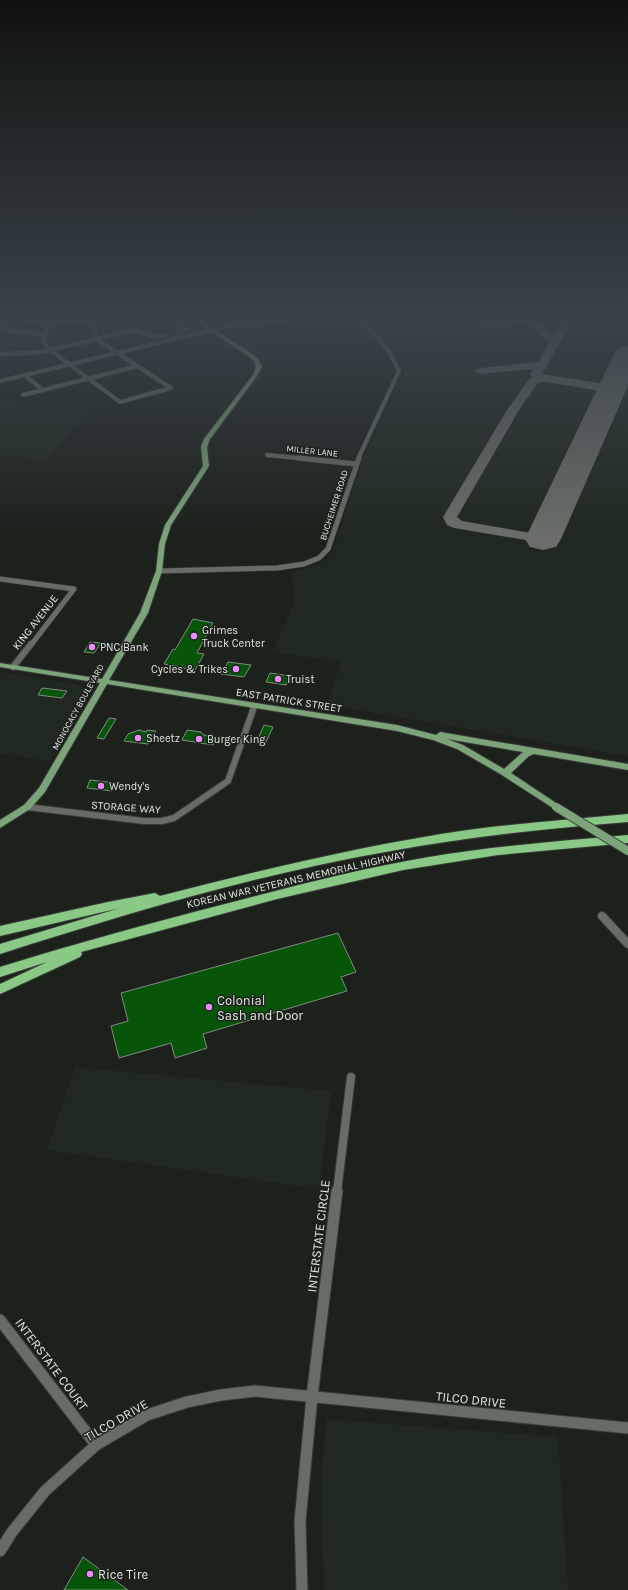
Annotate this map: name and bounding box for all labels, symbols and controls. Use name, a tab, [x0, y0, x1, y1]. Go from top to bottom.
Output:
street label: MILLER LANE	[286, 443, 338, 459]
street label: BUCHEIMER ROAD	[318, 469, 350, 541]
street label: KING AVENUE	[10, 592, 61, 652]
place label: Grimes Truck Center	[202, 624, 265, 650]
marker: Grimes Truck Center	[189, 631, 199, 641]
place label: PNC Bank	[100, 641, 149, 654]
marker: PNC Bank	[87, 642, 97, 652]
street label: MONOCACY BOULEVARD	[50, 662, 106, 752]
place label: Cycles & Trikes	[151, 663, 228, 676]
marker: Cycles & Trikes	[231, 664, 241, 674]
place label: Truist	[286, 673, 315, 686]
marker: Truist	[273, 674, 283, 684]
street label: EAST PATRICK STREET	[235, 686, 343, 715]
place label: Sheetz	[146, 732, 180, 745]
marker: Sheetz	[133, 733, 143, 743]
place label: Burger King	[207, 733, 266, 746]
marker: Burger King	[194, 734, 204, 744]
place label: Wendy's	[109, 780, 150, 793]
marker: Wendy's	[96, 781, 106, 791]
street label: STORAGE WAY	[91, 799, 161, 816]
street label: KOREAN WAR VETERANS MEMORIAL HIGHWAY	[185, 848, 407, 911]
place label: Colonial Sash and Door	[217, 993, 303, 1023]
marker: Colonial Sash and Door	[204, 1002, 214, 1012]
street label: INTERSTATE CIRCLE	[304, 1179, 333, 1293]
street label: INTERSTATE COURT	[12, 1315, 91, 1414]
street label: TILCO DRIVE	[435, 1388, 507, 1411]
street label: TILCO DRIVE	[82, 1396, 151, 1445]
place label: Rice Tire	[98, 1567, 148, 1582]
marker: Rice Tire	[85, 1569, 95, 1579]

